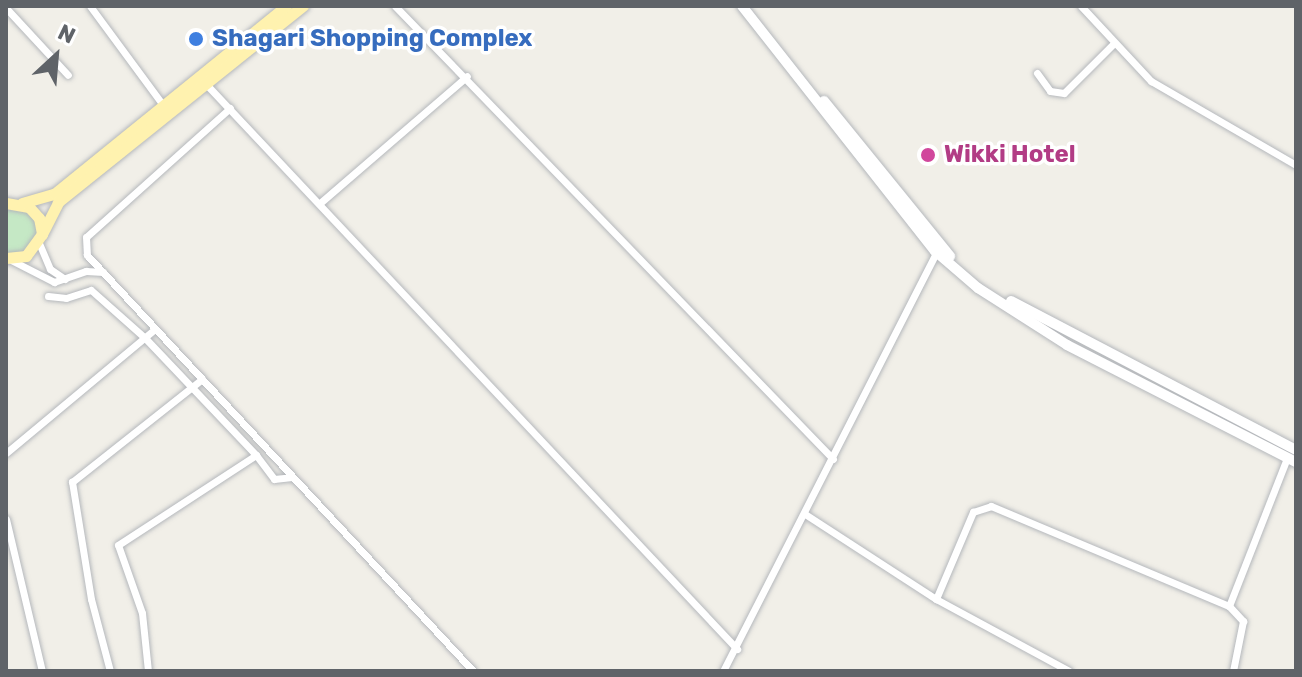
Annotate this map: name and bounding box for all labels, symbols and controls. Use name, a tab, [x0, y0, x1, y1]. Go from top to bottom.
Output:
north arrow	[16, 16, 96, 96]
text: N	[54, 18, 80, 50]
place label: Shagari Shopping Complex	[212, 25, 532, 53]
marker: Shagari Shopping Complex	[187, 30, 205, 48]
place label: Wikki Hotel	[944, 141, 1076, 169]
marker: Wikki Hotel	[919, 146, 937, 164]

